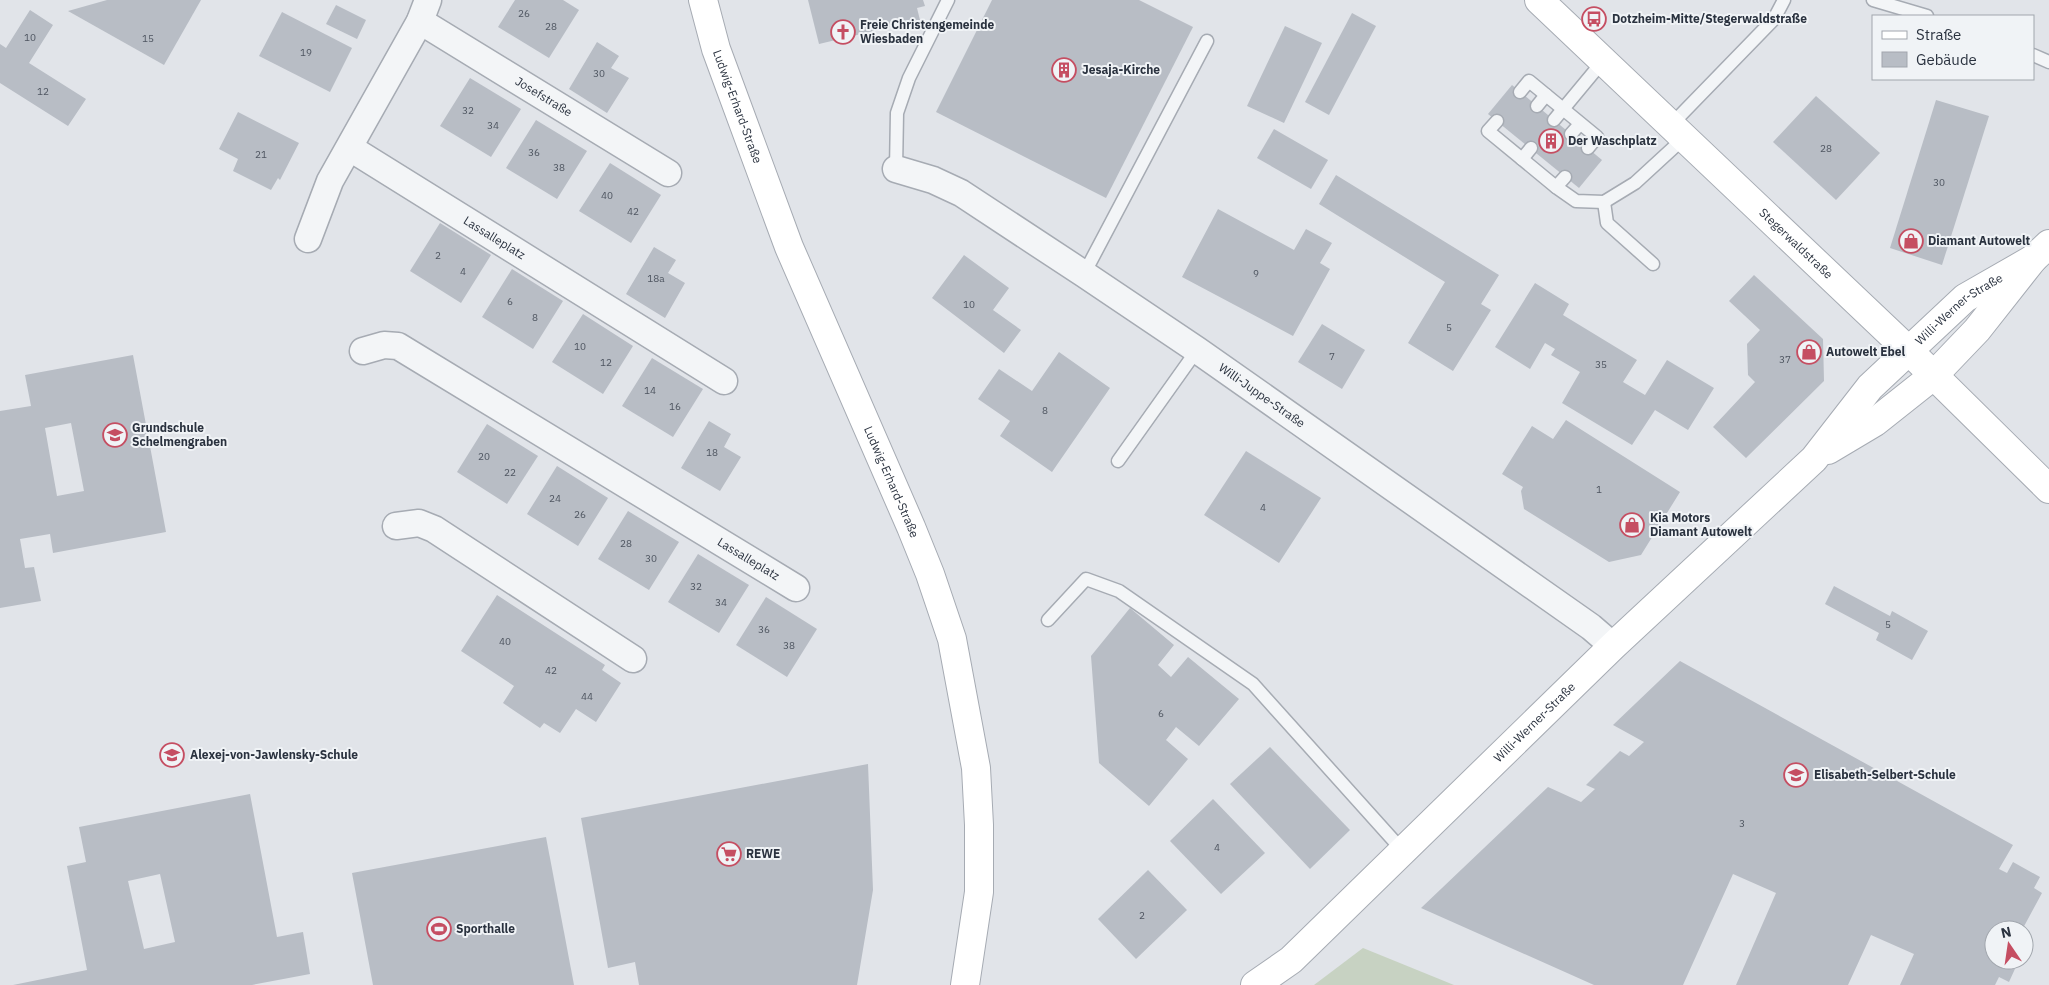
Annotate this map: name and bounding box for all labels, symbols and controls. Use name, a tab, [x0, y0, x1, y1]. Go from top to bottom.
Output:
bus stop icon: Dotzheim-Mitte/Stegerwaldstraße	[1581, 6, 1607, 32]
house number: 26	[518, 7, 530, 20]
place label: Dotzheim-Mitte/Stegerwaldstraße	[1612, 11, 1807, 26]
legend	[1872, 15, 2034, 80]
place label: Freie Christengemeinde Wiesbaden	[860, 17, 994, 46]
church icon: Freie Christengemeinde Wiesbaden	[830, 19, 856, 45]
house number: 28	[545, 20, 557, 33]
text: Straße	[1916, 25, 1961, 44]
house number: 10	[24, 31, 36, 44]
house number: 15	[142, 32, 154, 45]
house number: 19	[300, 46, 312, 59]
street label: Ludwig-Erhard-Straße	[710, 48, 766, 166]
text: Gebäude	[1916, 50, 1977, 69]
building icon: Jesaja-Kirche	[1051, 57, 1077, 83]
place label: Jesaja-Kirche	[1082, 62, 1160, 77]
house number: 30	[593, 67, 605, 80]
street label: Josefstraße	[513, 73, 576, 120]
house number: 12	[37, 85, 49, 98]
house number: 32	[462, 104, 474, 117]
house number: 34	[487, 119, 499, 132]
building icon: Der Waschplatz	[1538, 128, 1564, 154]
place label: Der Waschplatz	[1568, 133, 1657, 148]
house number: 28	[1820, 142, 1832, 155]
house number: 36	[528, 146, 540, 159]
house number: 21	[255, 148, 267, 161]
house number: 38	[553, 161, 565, 174]
house number: 30	[1933, 176, 1945, 189]
house number: 40	[601, 189, 613, 202]
house number: 42	[627, 205, 639, 218]
street label: Stegerwaldstraße	[1756, 205, 1836, 282]
street label: Lassalleplatz	[461, 213, 529, 263]
shop icon: Diamant Autowelt	[1898, 228, 1924, 254]
place label: Diamant Autowelt	[1928, 233, 2031, 248]
house number: 2	[435, 249, 441, 262]
house number: 4	[460, 265, 466, 278]
house number: 9	[1253, 267, 1259, 280]
street label: Willi-Werner-Straße	[1912, 270, 2006, 348]
house number: 18a	[647, 272, 665, 285]
house number: 6	[507, 295, 513, 308]
house number: 10	[963, 298, 975, 311]
house number: 8	[532, 311, 538, 324]
house number: 5	[1446, 321, 1452, 334]
shop icon: Autowelt Ebel	[1796, 339, 1822, 365]
house number: 10	[574, 340, 586, 353]
place label: Autowelt Ebel	[1826, 344, 1906, 359]
house number: 7	[1329, 350, 1335, 363]
house number: 37	[1779, 353, 1791, 366]
house number: 12	[600, 356, 612, 369]
house number: 35	[1595, 358, 1607, 371]
street label: Willi-Juppe-Straße	[1216, 360, 1308, 431]
house number: 14	[644, 384, 656, 397]
house number: 16	[669, 400, 681, 413]
house number: 8	[1042, 404, 1048, 417]
place label: Grundschule Schelmengraben	[132, 420, 227, 449]
school or university icon: Grundschule Schelmengraben	[102, 422, 128, 448]
street label: Ludwig-Erhard-Straße	[861, 424, 923, 540]
house number: 18	[706, 446, 718, 459]
house number: 20	[478, 450, 490, 463]
house number: 22	[504, 466, 516, 479]
house number: 1	[1596, 483, 1602, 496]
house number: 24	[549, 492, 561, 505]
house number: 4	[1260, 501, 1266, 514]
house number: 26	[574, 508, 586, 521]
place label: Kia Motors Diamant Autowelt	[1650, 510, 1753, 539]
shop icon: Kia Motors Diamant Autowelt	[1619, 512, 1645, 538]
street label: Lassalleplatz	[715, 534, 783, 583]
house number: 28	[620, 537, 632, 550]
house number: 30	[645, 552, 657, 565]
house number: 32	[690, 580, 702, 593]
house number: 34	[715, 596, 727, 609]
house number: 5	[1885, 618, 1891, 631]
house number: 36	[758, 623, 770, 636]
house number: 40	[499, 635, 511, 648]
house number: 38	[783, 639, 795, 652]
house number: 42	[545, 664, 557, 677]
street label: Willi-Werner-Straße	[1490, 679, 1578, 765]
house number: 44	[581, 690, 593, 703]
house number: 6	[1158, 707, 1164, 720]
school or university icon: Alexej-von-Jawlensky-Schule	[159, 742, 185, 768]
place label: Alexej-von-Jawlensky-Schule	[190, 747, 358, 762]
school or university icon: Elisabeth-Selbert-Schule	[1783, 762, 1809, 788]
place label: Elisabeth-Selbert-Schule	[1814, 767, 1956, 782]
house number: 3	[1739, 817, 1745, 830]
supermarket icon: REWE	[716, 841, 742, 867]
house number: 4	[1214, 841, 1220, 854]
place label: REWE	[746, 846, 780, 861]
house number: 2	[1139, 909, 1145, 922]
sports icon: Sporthalle	[426, 916, 452, 942]
north arrow	[1984, 920, 2034, 970]
place label: Sporthalle	[456, 921, 515, 936]
text: N	[1999, 922, 2013, 942]

